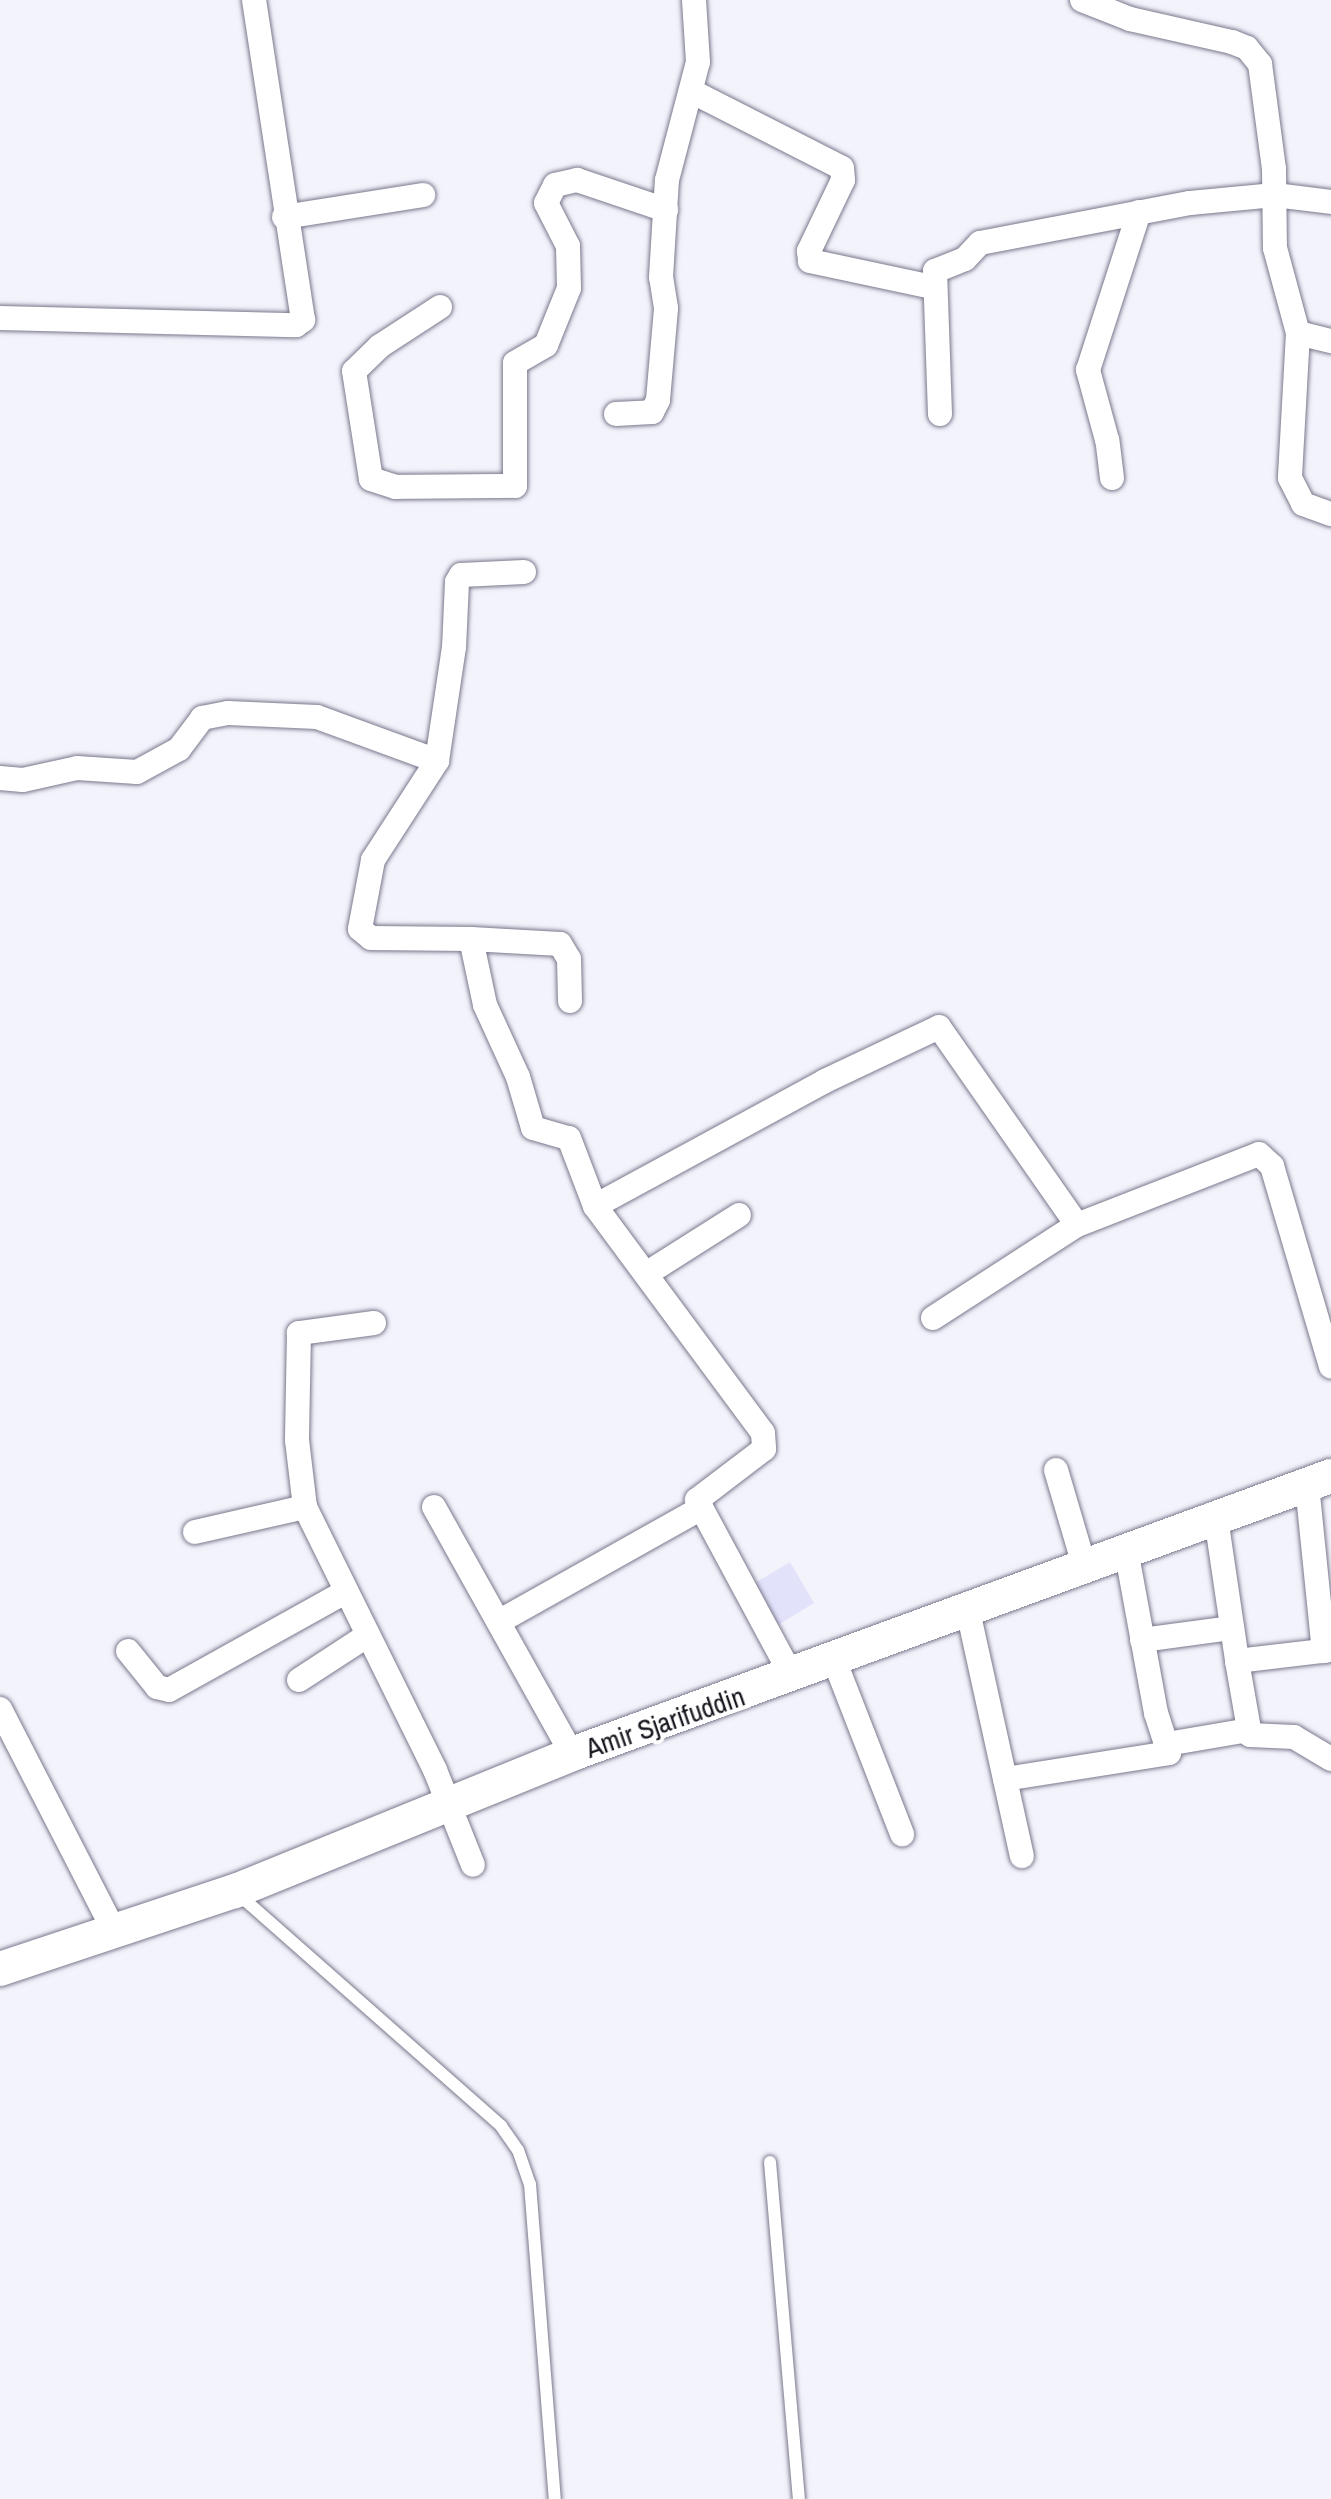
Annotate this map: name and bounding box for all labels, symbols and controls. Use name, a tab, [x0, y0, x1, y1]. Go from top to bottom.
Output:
street label: Amir Sjarifuddin	[581, 1679, 749, 1765]

